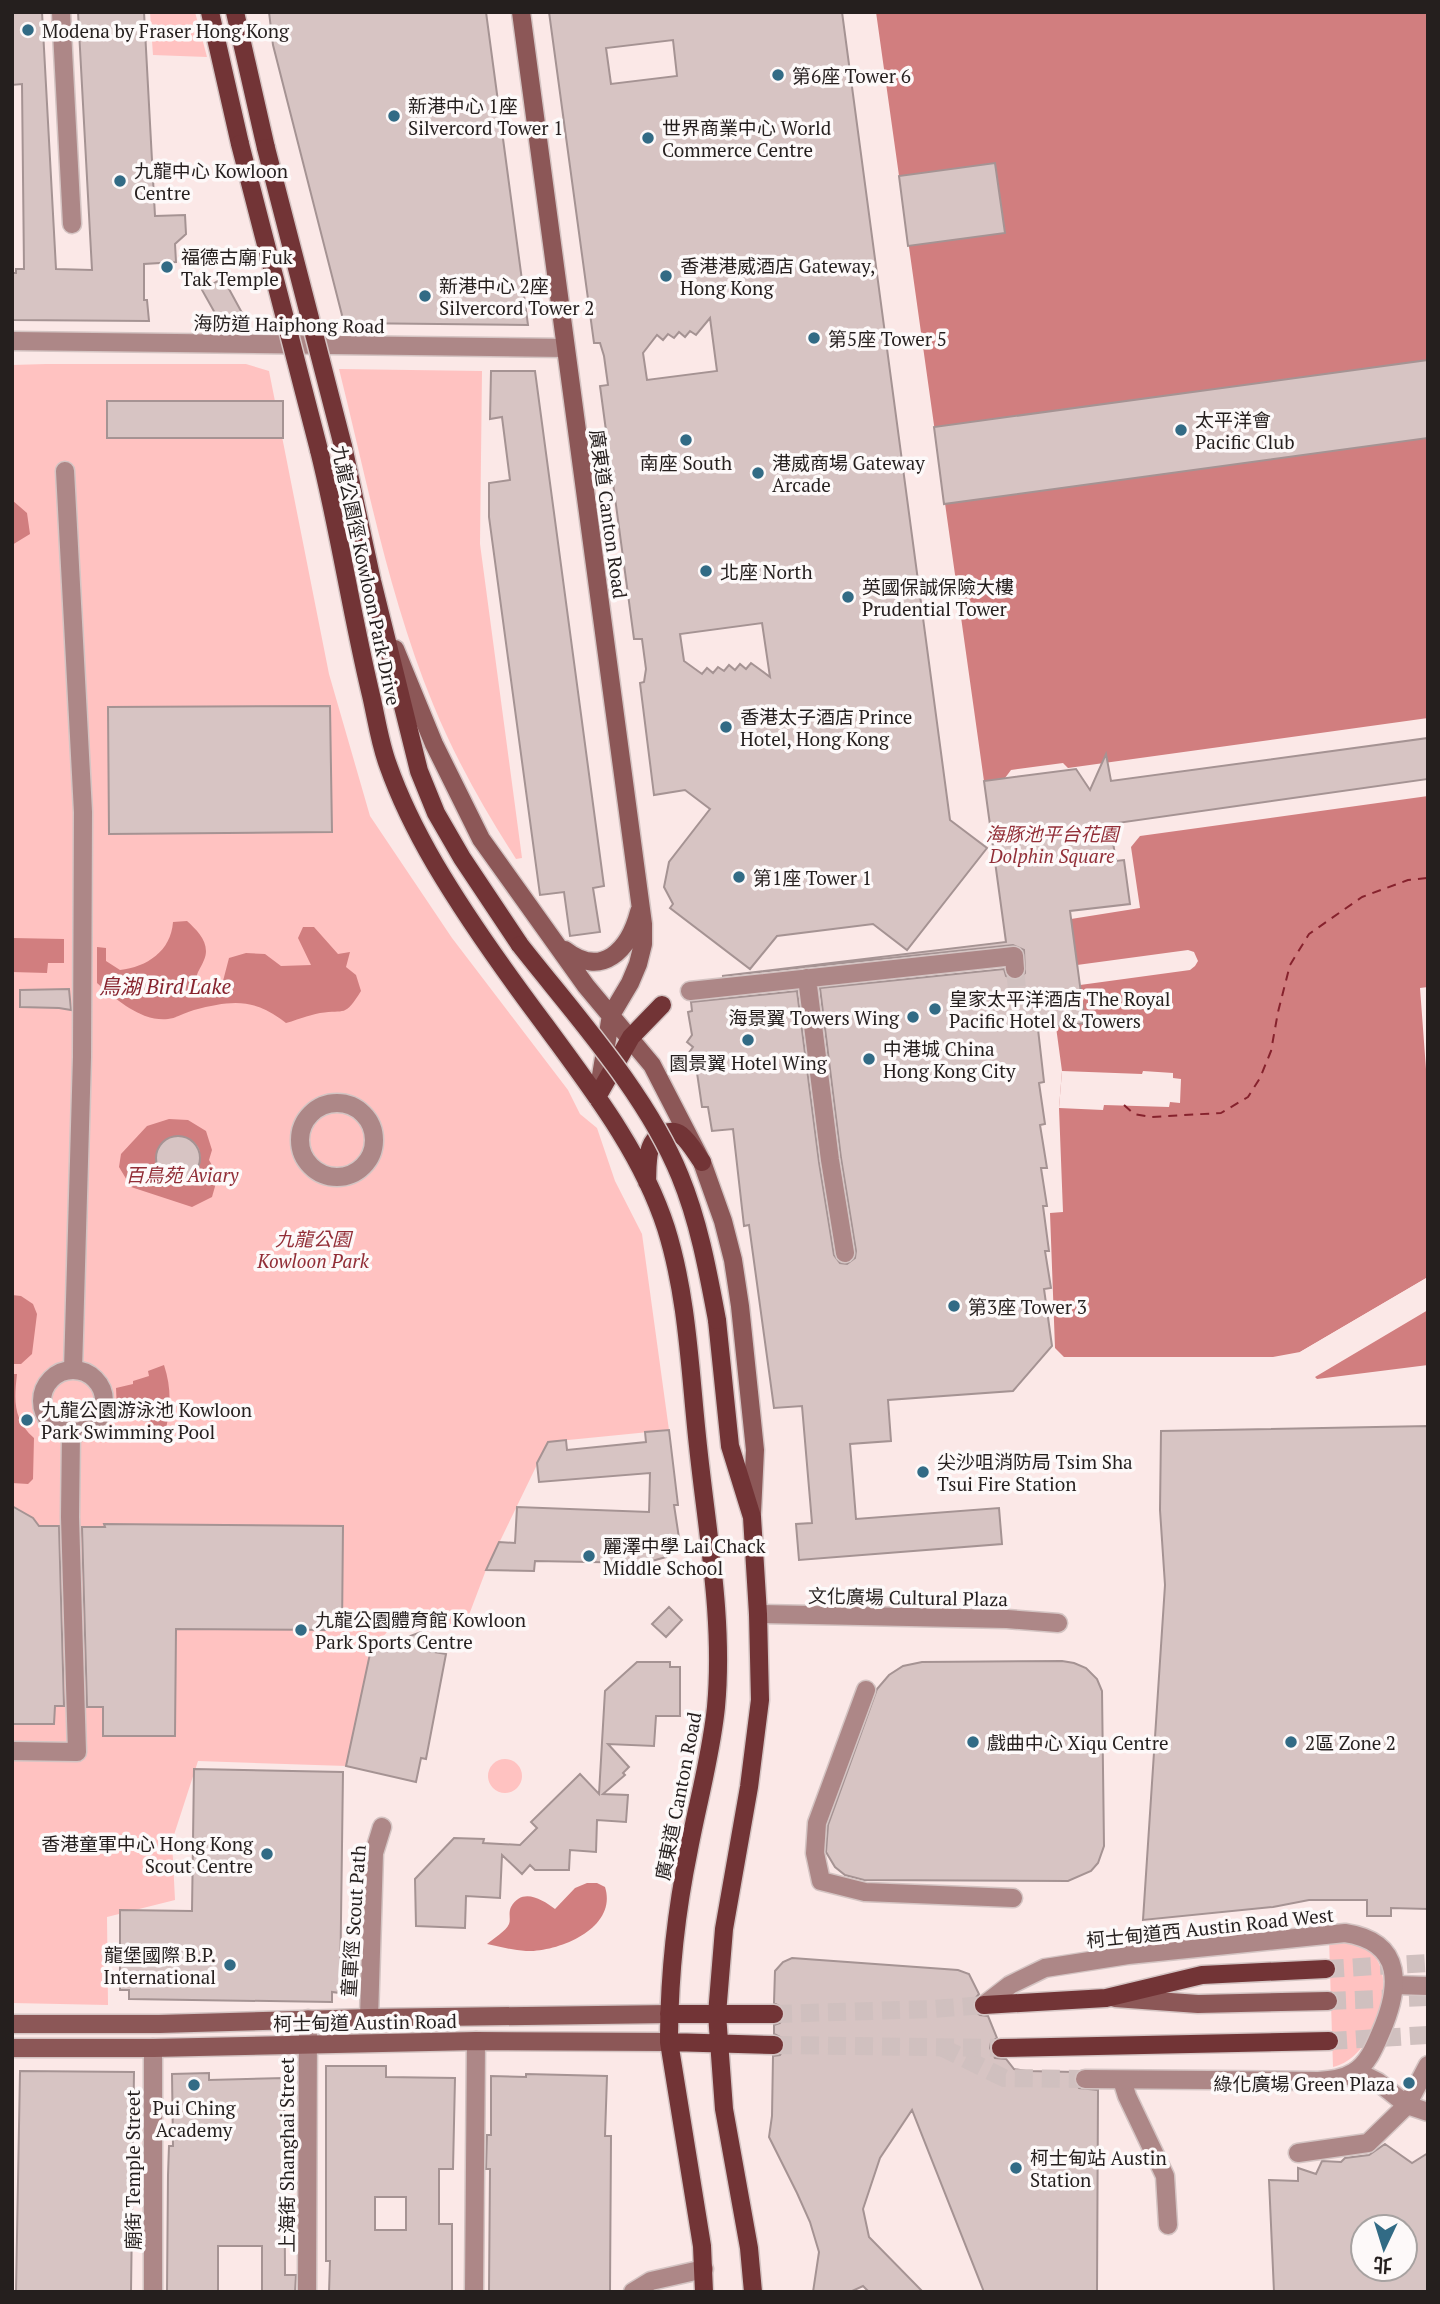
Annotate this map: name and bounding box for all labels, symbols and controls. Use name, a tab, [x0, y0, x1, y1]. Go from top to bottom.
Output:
place label: Modena by Fraser Hong Kong	[42, 18, 290, 43]
marker: Modena by Fraser Hong Kong	[20, 22, 36, 38]
place label: 第6座 Tower 6	[792, 63, 911, 88]
marker: 第6座 Tower 6	[770, 67, 786, 83]
place label: 新港中心 1座 Silvercord Tower 1	[408, 93, 563, 140]
marker: 新港中心 1座 Silvercord Tower 1	[386, 108, 402, 124]
place label: 世界商業中心 World Commerce Centre	[662, 115, 832, 162]
marker: 世界商業中心 World Commerce Centre	[640, 130, 656, 146]
place label: 九龍中心 Kowloon Centre	[134, 158, 288, 205]
marker: 九龍中心 Kowloon Centre	[112, 173, 128, 189]
place label: 福德古廟 Fuk Tak Temple	[181, 244, 293, 291]
place label: 香港港威酒店 Gateway, Hong Kong	[680, 253, 876, 300]
marker: 福德古廟 Fuk Tak Temple	[159, 259, 175, 275]
marker: 香港港威酒店 Gateway, Hong Kong	[658, 268, 674, 284]
place label: 新港中心 2座 Silvercord Tower 2	[439, 273, 594, 320]
marker: 新港中心 2座 Silvercord Tower 2	[417, 288, 433, 304]
street label: 海防道 Haiphong Road	[193, 310, 385, 338]
place label: 第5座 Tower 5	[828, 326, 947, 351]
marker: 第5座 Tower 5	[806, 330, 822, 346]
place label: 太平洋會 Pacific Club	[1195, 407, 1295, 454]
marker: 太平洋會 Pacific Club	[1173, 422, 1189, 438]
street label: 廣東道 Canton Road	[585, 428, 633, 601]
marker: 南座 South	[678, 432, 694, 448]
street label: 九龍公園徑 Kowloon Park Drive	[327, 442, 407, 708]
place label: 南座 South	[640, 450, 732, 475]
place label: 港威商場 Gateway Arcade	[772, 450, 925, 497]
marker: 港威商場 Gateway Arcade	[750, 465, 766, 481]
place label: 北座 North	[720, 559, 813, 584]
marker: 北座 North	[698, 563, 714, 579]
place label: 英國保誠保險大樓 Prudential Tower	[862, 574, 1014, 621]
marker: 英國保誠保險大樓 Prudential Tower	[840, 589, 856, 605]
place label: 香港太子酒店 Prince Hotel, Hong Kong	[740, 704, 912, 751]
marker: 香港太子酒店 Prince Hotel, Hong Kong	[718, 719, 734, 735]
park label: 海豚池平台花園 Dolphin Square	[985, 821, 1121, 868]
place label: 第1座 Tower 1	[753, 865, 872, 890]
marker: 第1座 Tower 1	[731, 869, 747, 885]
water label: 鳥湖 Bird Lake	[99, 972, 231, 1000]
place label: 皇家太平洋酒店 The Royal Pacific Hotel & Towers	[949, 986, 1171, 1033]
marker: 皇家太平洋酒店 The Royal Pacific Hotel & Towers	[927, 1001, 943, 1017]
place label: 海景翼 Towers Wing	[728, 1005, 900, 1030]
marker: 海景翼 Towers Wing	[905, 1009, 921, 1025]
marker: 園景翼 Hotel Wing	[740, 1032, 756, 1048]
place label: 中港城 China Hong Kong City	[883, 1036, 1016, 1083]
place label: 園景翼 Hotel Wing	[669, 1050, 828, 1075]
marker: 中港城 China Hong Kong City	[861, 1051, 877, 1067]
park label: 百鳥苑 Aviary	[126, 1162, 240, 1187]
park label: 九龍公園 Kowloon Park	[256, 1226, 370, 1273]
place label: 第3座 Tower 3	[968, 1294, 1087, 1319]
marker: 第3座 Tower 3	[946, 1298, 962, 1314]
place label: 九龍公園游泳池 Kowloon Park Swimming Pool	[41, 1397, 252, 1444]
marker: 九龍公園游泳池 Kowloon Park Swimming Pool	[19, 1412, 35, 1428]
place label: 尖沙咀消防局 Tsim Sha Tsui Fire Station	[937, 1449, 1133, 1496]
marker: 尖沙咀消防局 Tsim Sha Tsui Fire Station	[915, 1464, 931, 1480]
place label: 麗澤中學 Lai Chack Middle School	[603, 1533, 766, 1580]
marker: 麗澤中學 Lai Chack Middle School	[581, 1548, 597, 1564]
street label: 文化廣場 Cultural Plaza	[808, 1583, 1009, 1611]
place label: 九龍公園體育館 Kowloon Park Sports Centre	[315, 1607, 526, 1654]
marker: 九龍公園體育館 Kowloon Park Sports Centre	[293, 1622, 309, 1638]
street label: 廣東道 Canton Road	[649, 1709, 707, 1882]
place label: 戲曲中心 Xiqu Centre	[987, 1730, 1169, 1755]
place label: 2區 Zone 2	[1305, 1730, 1396, 1755]
marker: 戲曲中心 Xiqu Centre	[965, 1734, 981, 1750]
marker: 2區 Zone 2	[1283, 1734, 1299, 1750]
place label: 香港童軍中心 Hong Kong Scout Centre	[41, 1831, 254, 1878]
street label: 童軍徑 Scout Path	[335, 1844, 371, 1998]
marker: 香港童軍中心 Hong Kong Scout Centre	[259, 1846, 275, 1862]
street label: 柯士甸道西 Austin Road West	[1085, 1902, 1335, 1952]
place label: 龍堡國際 B.P. International	[103, 1942, 216, 1989]
marker: 龍堡國際 B.P. International	[222, 1957, 238, 1973]
street label: 柯士甸道 Austin Road	[273, 2008, 458, 2036]
street label: 上海街 Shanghai Street	[274, 2057, 299, 2253]
place label: 綠化廣場 Green Plaza	[1213, 2071, 1395, 2096]
marker: 綠化廣場 Green Plaza	[1401, 2075, 1417, 2091]
marker: Pui Ching Academy	[186, 2077, 202, 2093]
street label: 廟街 Temple Street	[120, 2090, 145, 2250]
place label: Pui Ching Academy	[153, 2095, 236, 2142]
place label: 柯士甸站 Austin Station	[1030, 2145, 1167, 2192]
marker: 柯士甸站 Austin Station	[1008, 2160, 1024, 2176]
north arrow	[1349, 2213, 1419, 2283]
text: 北	[1372, 2252, 1393, 2279]

